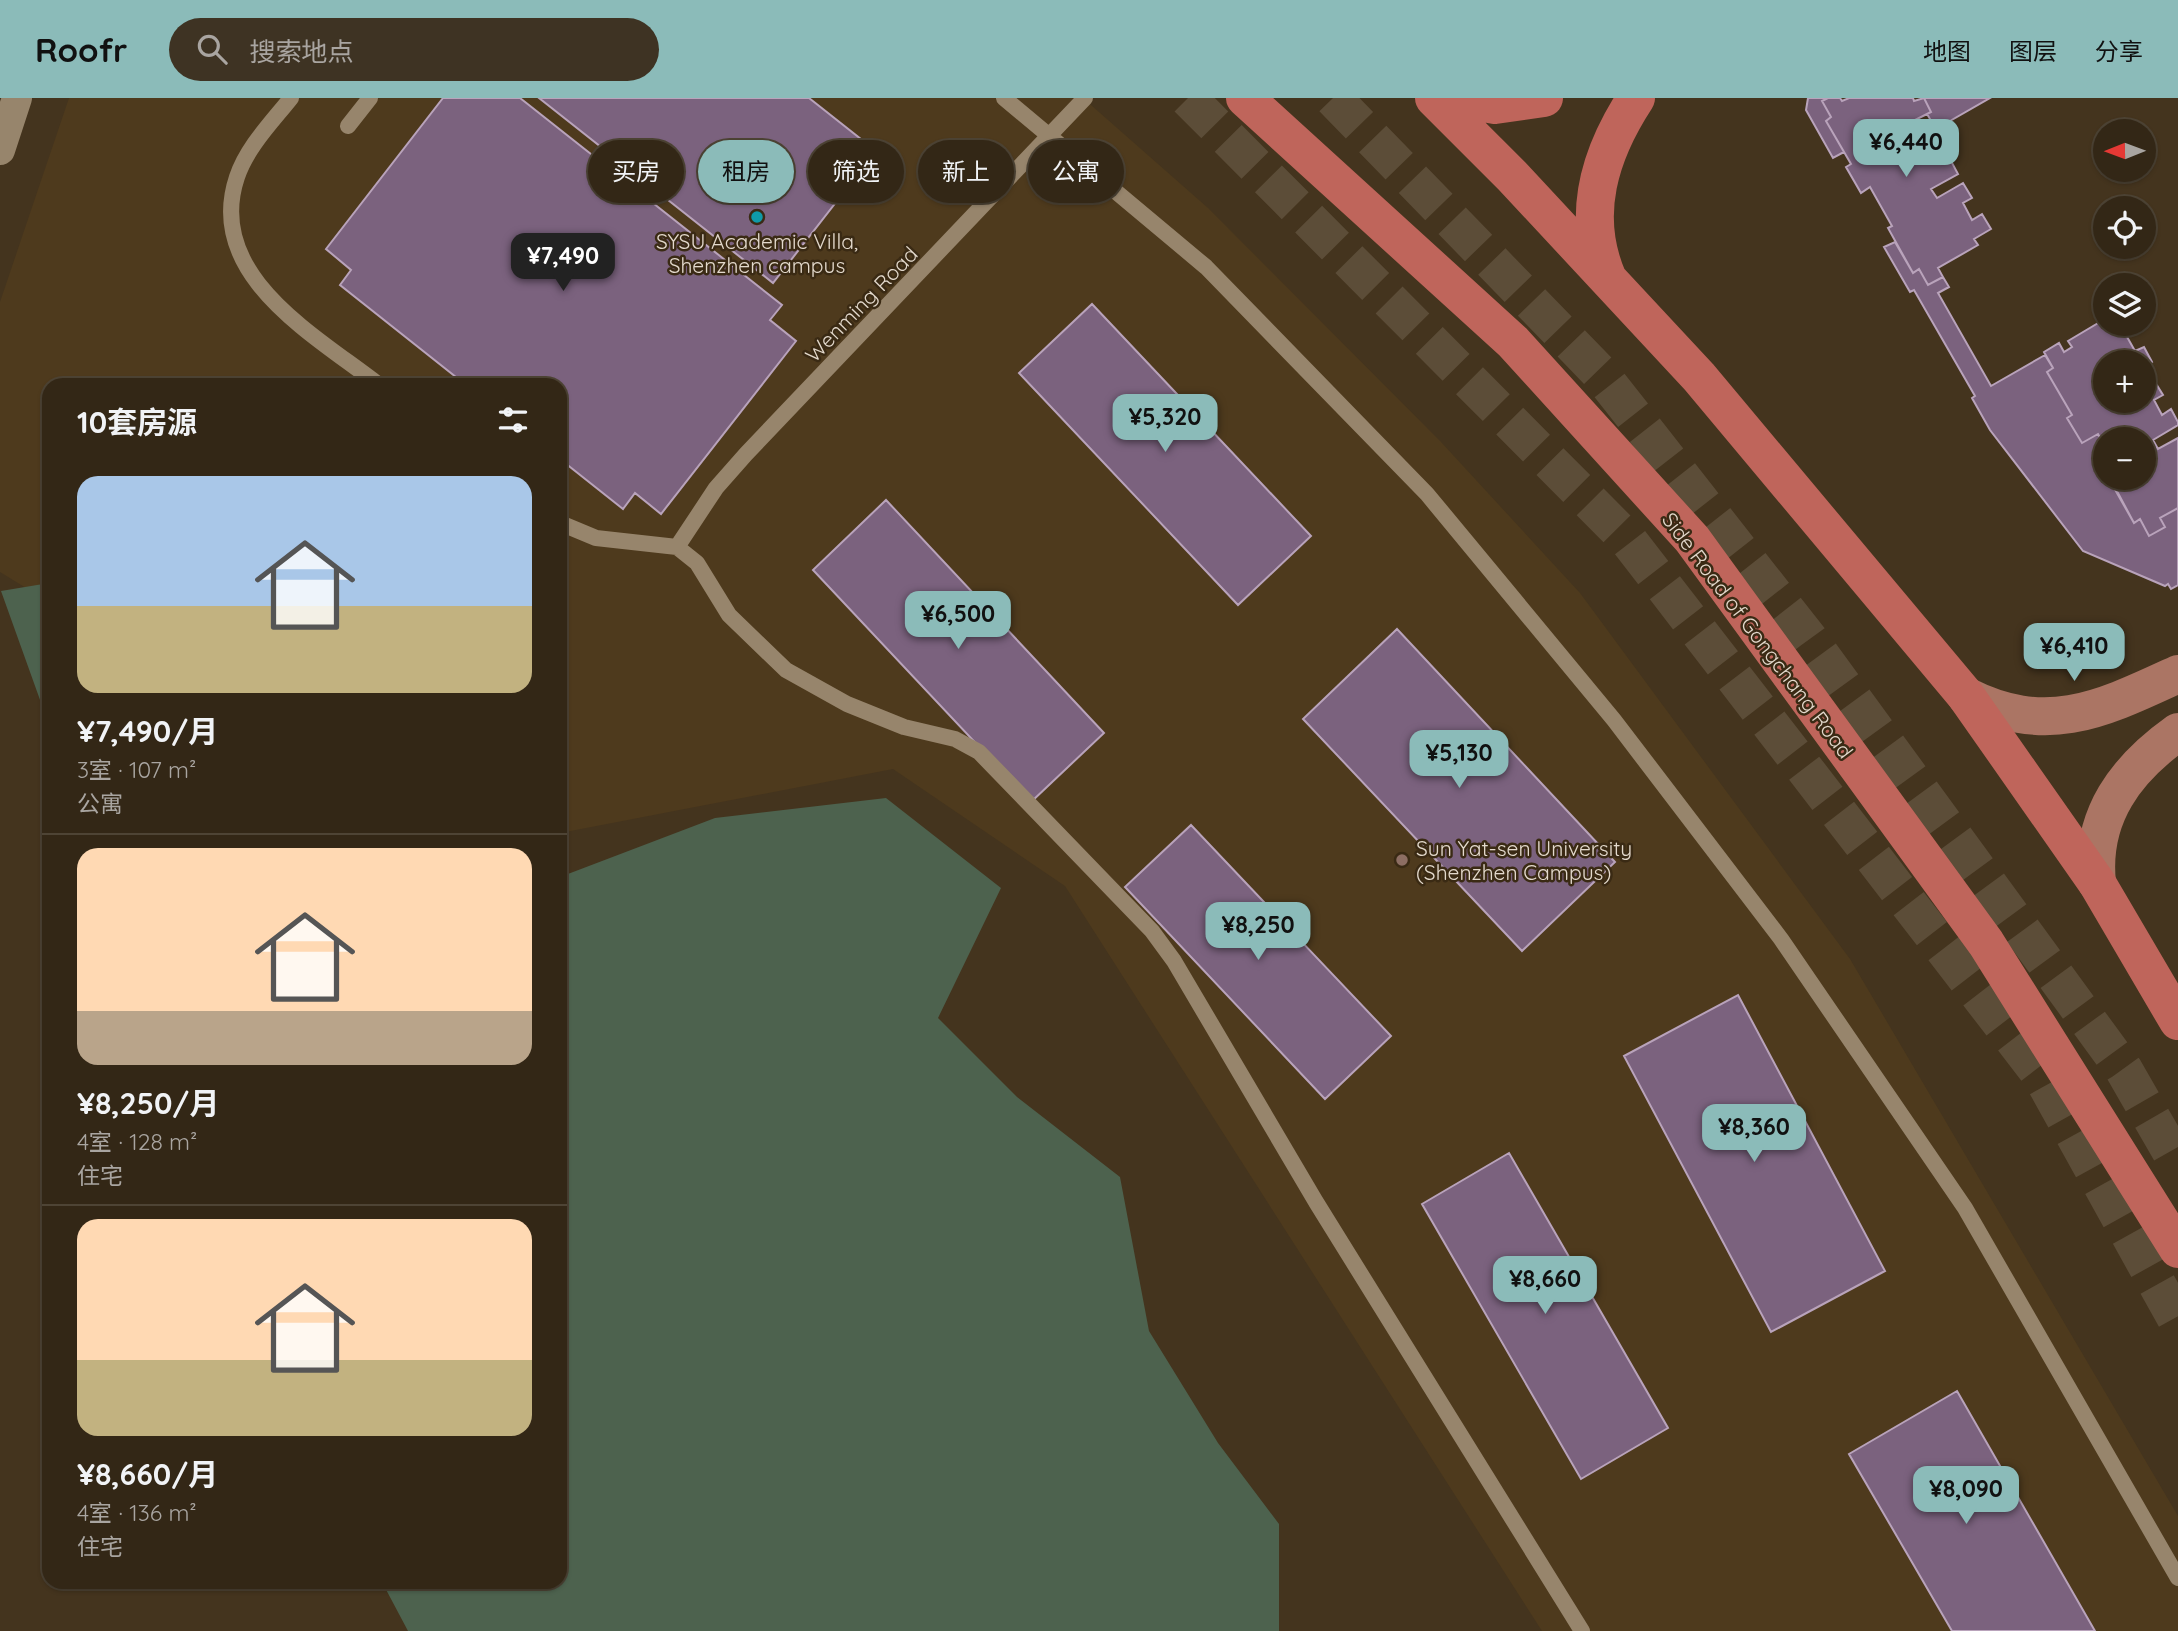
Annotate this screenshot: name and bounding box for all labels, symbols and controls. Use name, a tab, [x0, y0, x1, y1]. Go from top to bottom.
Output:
search box	[169, 18, 659, 81]
text: Roofr	[35, 29, 127, 70]
icon: search	[193, 30, 231, 68]
text: 搜索地点	[249, 35, 353, 68]
text: 地图	[1923, 36, 1971, 66]
text: 图层	[2009, 36, 2057, 66]
text: 分享	[2095, 36, 2143, 66]
north arrow	[2093, 119, 2156, 182]
map controls	[2093, 119, 2156, 490]
pin: ¥6,440	[1849, 120, 1963, 179]
text: ¥6,440	[1869, 127, 1943, 156]
chip: 买房	[588, 140, 684, 203]
chip: 租房	[698, 140, 794, 203]
chip: 筛选	[808, 140, 904, 203]
chip: 新上	[918, 140, 1014, 203]
chip: 公寓	[1028, 140, 1124, 203]
button: locate	[2093, 196, 2156, 259]
marker: SYSU Academic Villa, Shenzhen campus	[749, 209, 765, 225]
place label: SYSU Academic Villa, Shenzhen campus	[656, 228, 858, 278]
pin: ¥7,490	[506, 234, 620, 293]
text: ¥7,490	[527, 241, 599, 270]
street label: Wenming Road	[799, 241, 923, 367]
button: layers	[2093, 273, 2156, 336]
button: +	[2093, 350, 2156, 413]
pin: ¥5,320	[1108, 394, 1222, 454]
icon: filters	[494, 401, 532, 439]
text: ¥5,320	[1129, 402, 1201, 431]
text: 10套房源	[77, 403, 197, 441]
button: −	[2093, 427, 2156, 490]
street label: Side Road of Gongchang Road	[1657, 507, 1859, 763]
icon: home	[242, 522, 368, 648]
pin: ¥6,500	[901, 592, 1015, 651]
text: ¥6,500	[921, 599, 995, 628]
pin: ¥6,410	[2017, 624, 2131, 683]
text: ¥6,410	[2040, 631, 2108, 660]
text: ¥7,490/月	[77, 712, 218, 750]
pin: ¥5,130	[1402, 730, 1516, 790]
text: ¥5,130	[1425, 738, 1493, 767]
text: 3室 · 107 m²	[77, 755, 196, 784]
text: 公寓	[77, 789, 123, 818]
place label: Sun Yat-sen University (Shenzhen Campus)	[1416, 835, 1632, 885]
marker: Sun Yat-sen University (Shenzhen Campus)	[1394, 852, 1410, 868]
icon: home	[242, 894, 368, 1020]
pin: ¥8,250	[1201, 902, 1315, 962]
text: ¥8,250	[1221, 910, 1295, 939]
text: ¥8,250/月	[77, 1084, 219, 1122]
pin: ¥8,360	[1697, 1104, 1811, 1164]
text: ¥8,360	[1718, 1112, 1790, 1141]
text: 4室 · 128 m²	[77, 1127, 197, 1156]
text: 住宅	[77, 1161, 123, 1190]
pin: ¥8,660	[1488, 1256, 1602, 1316]
text: ¥8,660	[1509, 1264, 1581, 1293]
icon: home	[242, 1265, 368, 1391]
text: ¥8,660/月	[77, 1455, 218, 1493]
pin: ¥8,090	[1909, 1466, 2023, 1526]
text: ¥8,090	[1929, 1474, 2003, 1503]
text: 4室 · 136 m²	[77, 1498, 197, 1527]
text: 住宅	[77, 1532, 123, 1561]

